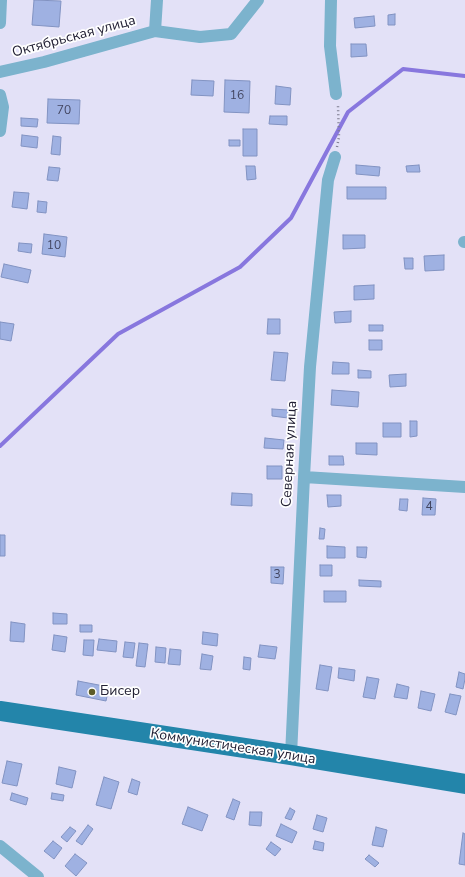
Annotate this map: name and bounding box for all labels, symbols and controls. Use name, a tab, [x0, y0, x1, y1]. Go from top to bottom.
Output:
street label: Октябрьская улица	[10, 12, 138, 62]
house number: 16	[230, 89, 244, 103]
house number: 70	[57, 104, 71, 118]
house number: 10	[47, 239, 61, 253]
street label: Северная улица	[279, 400, 301, 508]
house number: 4	[425, 500, 433, 514]
house number: 3	[273, 568, 281, 582]
place label: Бисер	[100, 684, 140, 700]
marker: Бисер	[87, 687, 97, 697]
street label: Коммунистическая улица	[149, 726, 317, 768]

